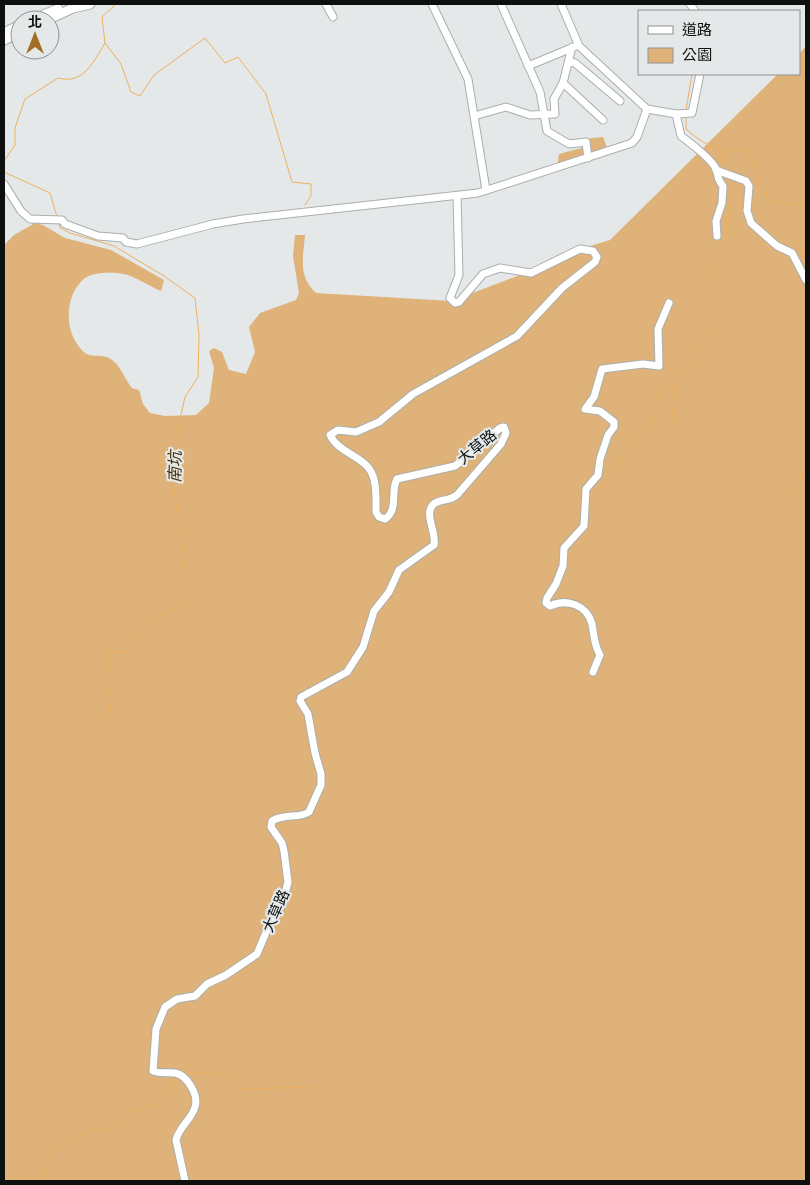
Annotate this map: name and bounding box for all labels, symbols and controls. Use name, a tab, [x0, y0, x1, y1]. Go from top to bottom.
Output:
north arrow	[10, 10, 60, 60]
legend	[638, 10, 800, 75]
text: 北	[28, 13, 42, 31]
text: 道路	[682, 21, 712, 39]
text: 公園	[682, 46, 712, 64]
street label: 大草路	[454, 426, 500, 468]
water label: 南坑	[165, 449, 185, 483]
street label: 大草路	[259, 887, 293, 935]

